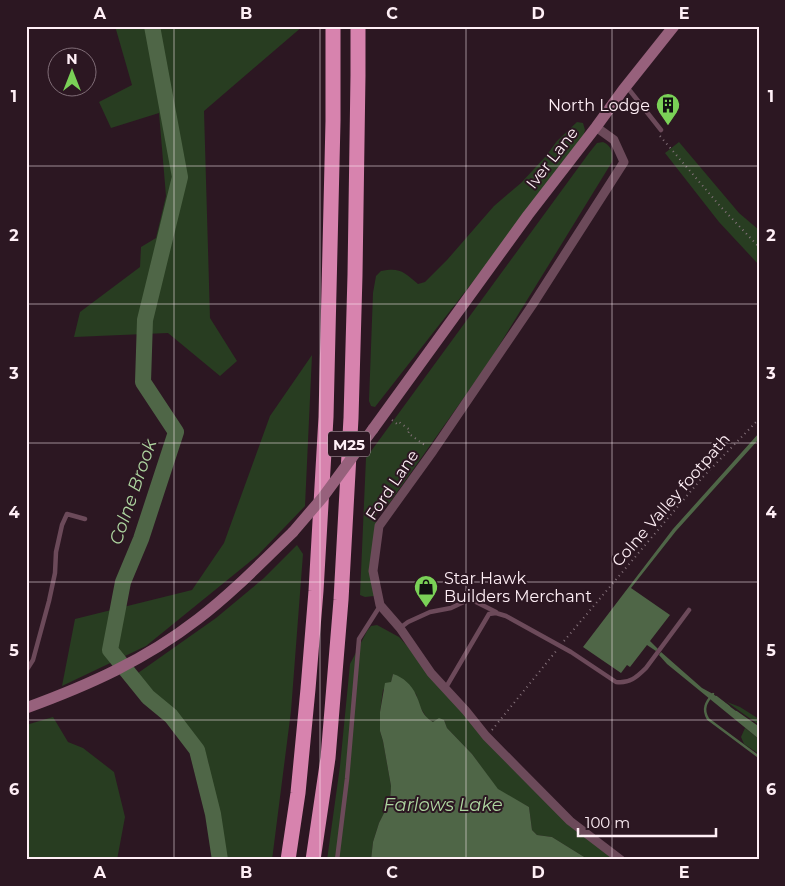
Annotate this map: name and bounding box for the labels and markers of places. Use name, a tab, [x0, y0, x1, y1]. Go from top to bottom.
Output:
building icon: North Lodge	[655, 92, 681, 126]
place label: North Lodge	[548, 96, 650, 115]
place label: Star Hawk Builders Merchant	[444, 569, 592, 606]
shop icon: Star Hawk Builders Merchant	[413, 574, 439, 608]

